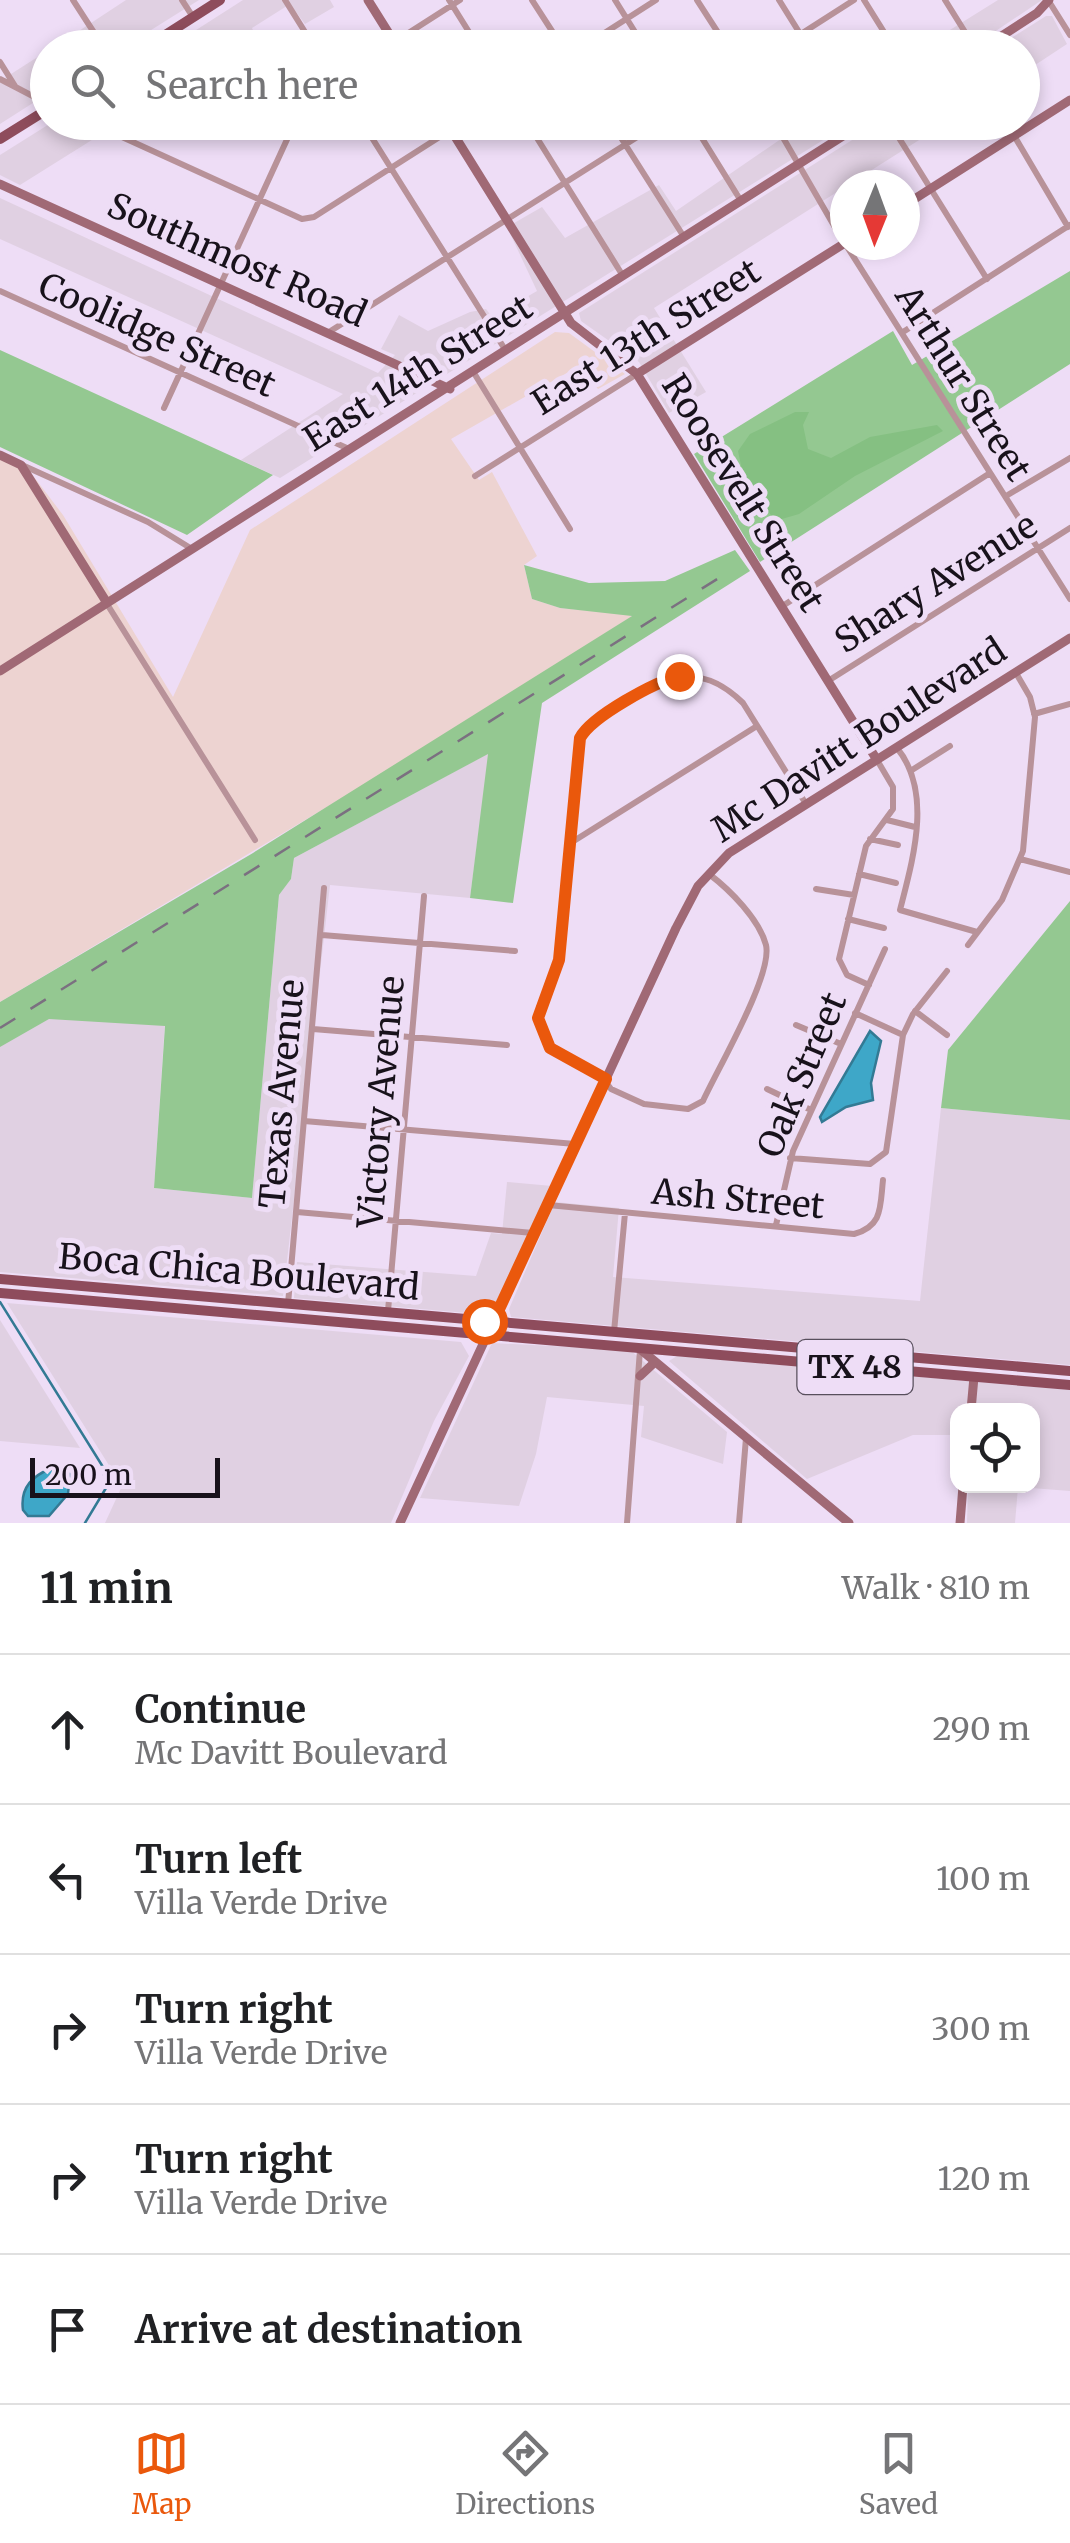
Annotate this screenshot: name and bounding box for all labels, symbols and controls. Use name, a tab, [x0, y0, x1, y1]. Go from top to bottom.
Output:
search box	[30, 30, 1040, 140]
icon: search	[65, 58, 120, 113]
text: Search here	[145, 62, 358, 109]
north arrow	[830, 170, 920, 260]
street label: Southmost Road	[101, 183, 373, 337]
street label: East 13th Street	[524, 249, 769, 425]
street label: Coolidge Street	[32, 263, 283, 407]
street label: Arthur Street	[885, 276, 1041, 489]
street label: East 14th Street	[296, 285, 541, 461]
street label: Roosevelt Street	[652, 366, 834, 620]
street label: Shary Avenue	[827, 503, 1045, 663]
street label: Mc Davitt Boulevard	[704, 628, 1014, 852]
route end	[657, 654, 703, 700]
street label: Victory Avenue	[348, 974, 414, 1231]
street label: Texas Avenue	[250, 978, 314, 1210]
street label: Oak Street	[748, 986, 857, 1164]
street label: Ash Street	[649, 1169, 826, 1228]
street label: Boca Chica Boulevard	[57, 1234, 421, 1310]
route start	[462, 1299, 508, 1345]
road number: TX 48	[798, 1340, 912, 1394]
map controls	[950, 1403, 1040, 1493]
button: locate	[950, 1403, 1040, 1493]
scale bar	[30, 1453, 220, 1498]
text: 200 m	[45, 1457, 132, 1493]
text: 11 min	[40, 1562, 173, 1614]
text: Walk · 810 m	[842, 1568, 1030, 1608]
text: Continue	[135, 1686, 306, 1733]
icon: ahead	[40, 1702, 95, 1757]
text: 290 m	[932, 1709, 1030, 1749]
text: Mc Davitt Boulevard	[135, 1733, 447, 1773]
text: Turn left	[135, 1836, 302, 1883]
icon: left	[40, 1852, 95, 1907]
text: 100 m	[936, 1859, 1030, 1899]
text: Villa Verde Drive	[135, 1883, 388, 1923]
text: Turn right	[135, 1986, 333, 2033]
icon: right	[40, 2002, 95, 2057]
text: 300 m	[931, 2009, 1030, 2049]
text: Villa Verde Drive	[135, 2033, 388, 2073]
text: Turn right	[135, 2136, 333, 2183]
icon: right	[40, 2152, 95, 2207]
text: 120 m	[938, 2159, 1030, 2199]
text: Villa Verde Drive	[135, 2183, 388, 2223]
icon: arrive	[40, 2302, 95, 2357]
text: Arrive at destination	[135, 2306, 522, 2353]
tab: Map	[132, 2426, 192, 2522]
tab: Directions	[455, 2426, 595, 2522]
tab: Saved	[859, 2426, 938, 2522]

